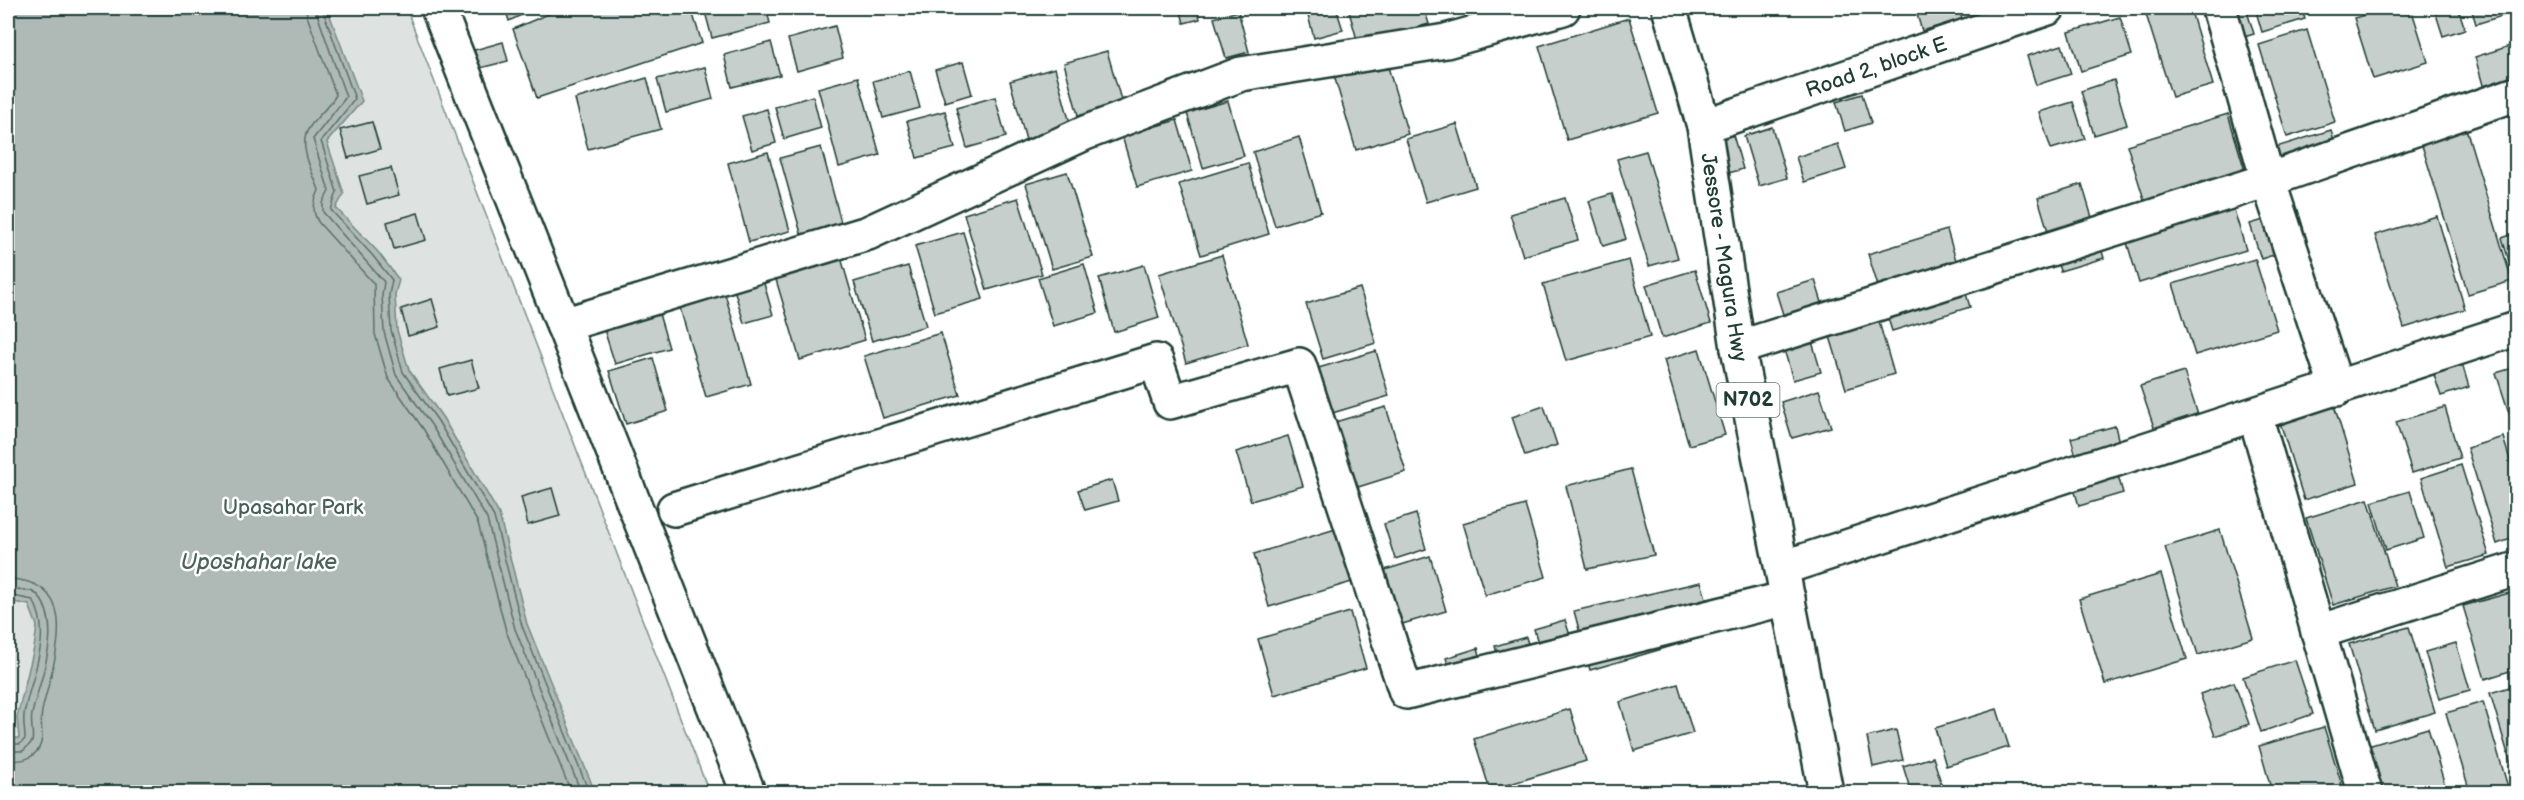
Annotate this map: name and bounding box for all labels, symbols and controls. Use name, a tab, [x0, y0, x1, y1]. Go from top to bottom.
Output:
street label: Road 2, block E	[1802, 31, 1950, 103]
street label: Jessore - Magura Hwy	[1696, 151, 1753, 364]
road number: N702	[1716, 383, 1780, 417]
park label: Upasahar Park	[223, 495, 364, 520]
water label: Uposhahar lake	[181, 549, 337, 576]

